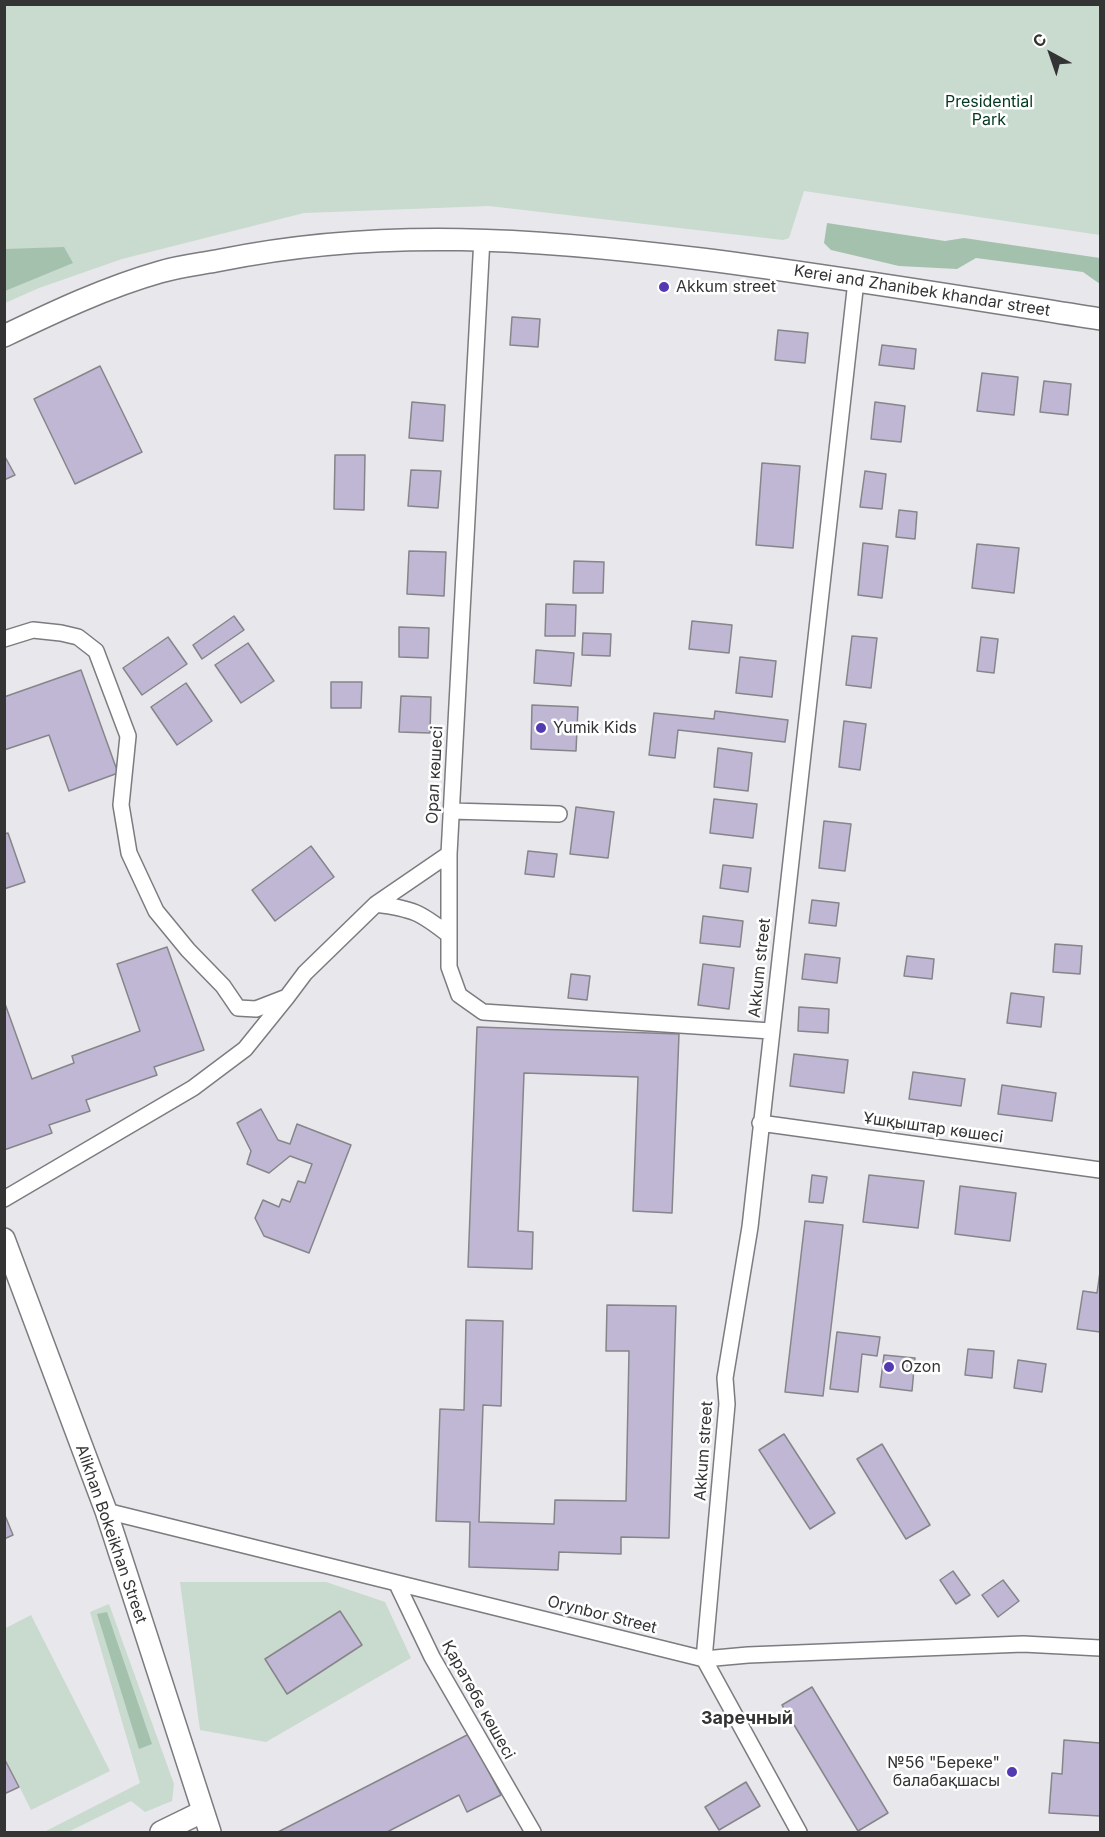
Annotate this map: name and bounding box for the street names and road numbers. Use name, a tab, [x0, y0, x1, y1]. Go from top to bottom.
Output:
street label: Kerei and Zhanibek khandar street	[792, 261, 1052, 321]
street label: Орал көшесі	[423, 725, 447, 825]
street label: Akkum street	[745, 917, 775, 1019]
street label: Ұшқыштар көшесі	[862, 1109, 1004, 1147]
street label: Akkum street	[691, 1400, 717, 1502]
street label: Alikhan Bokeikhan Street	[71, 1442, 151, 1626]
street label: Orynbor Street	[545, 1592, 659, 1638]
street label: Қаратөбе көшесі	[437, 1637, 519, 1763]

